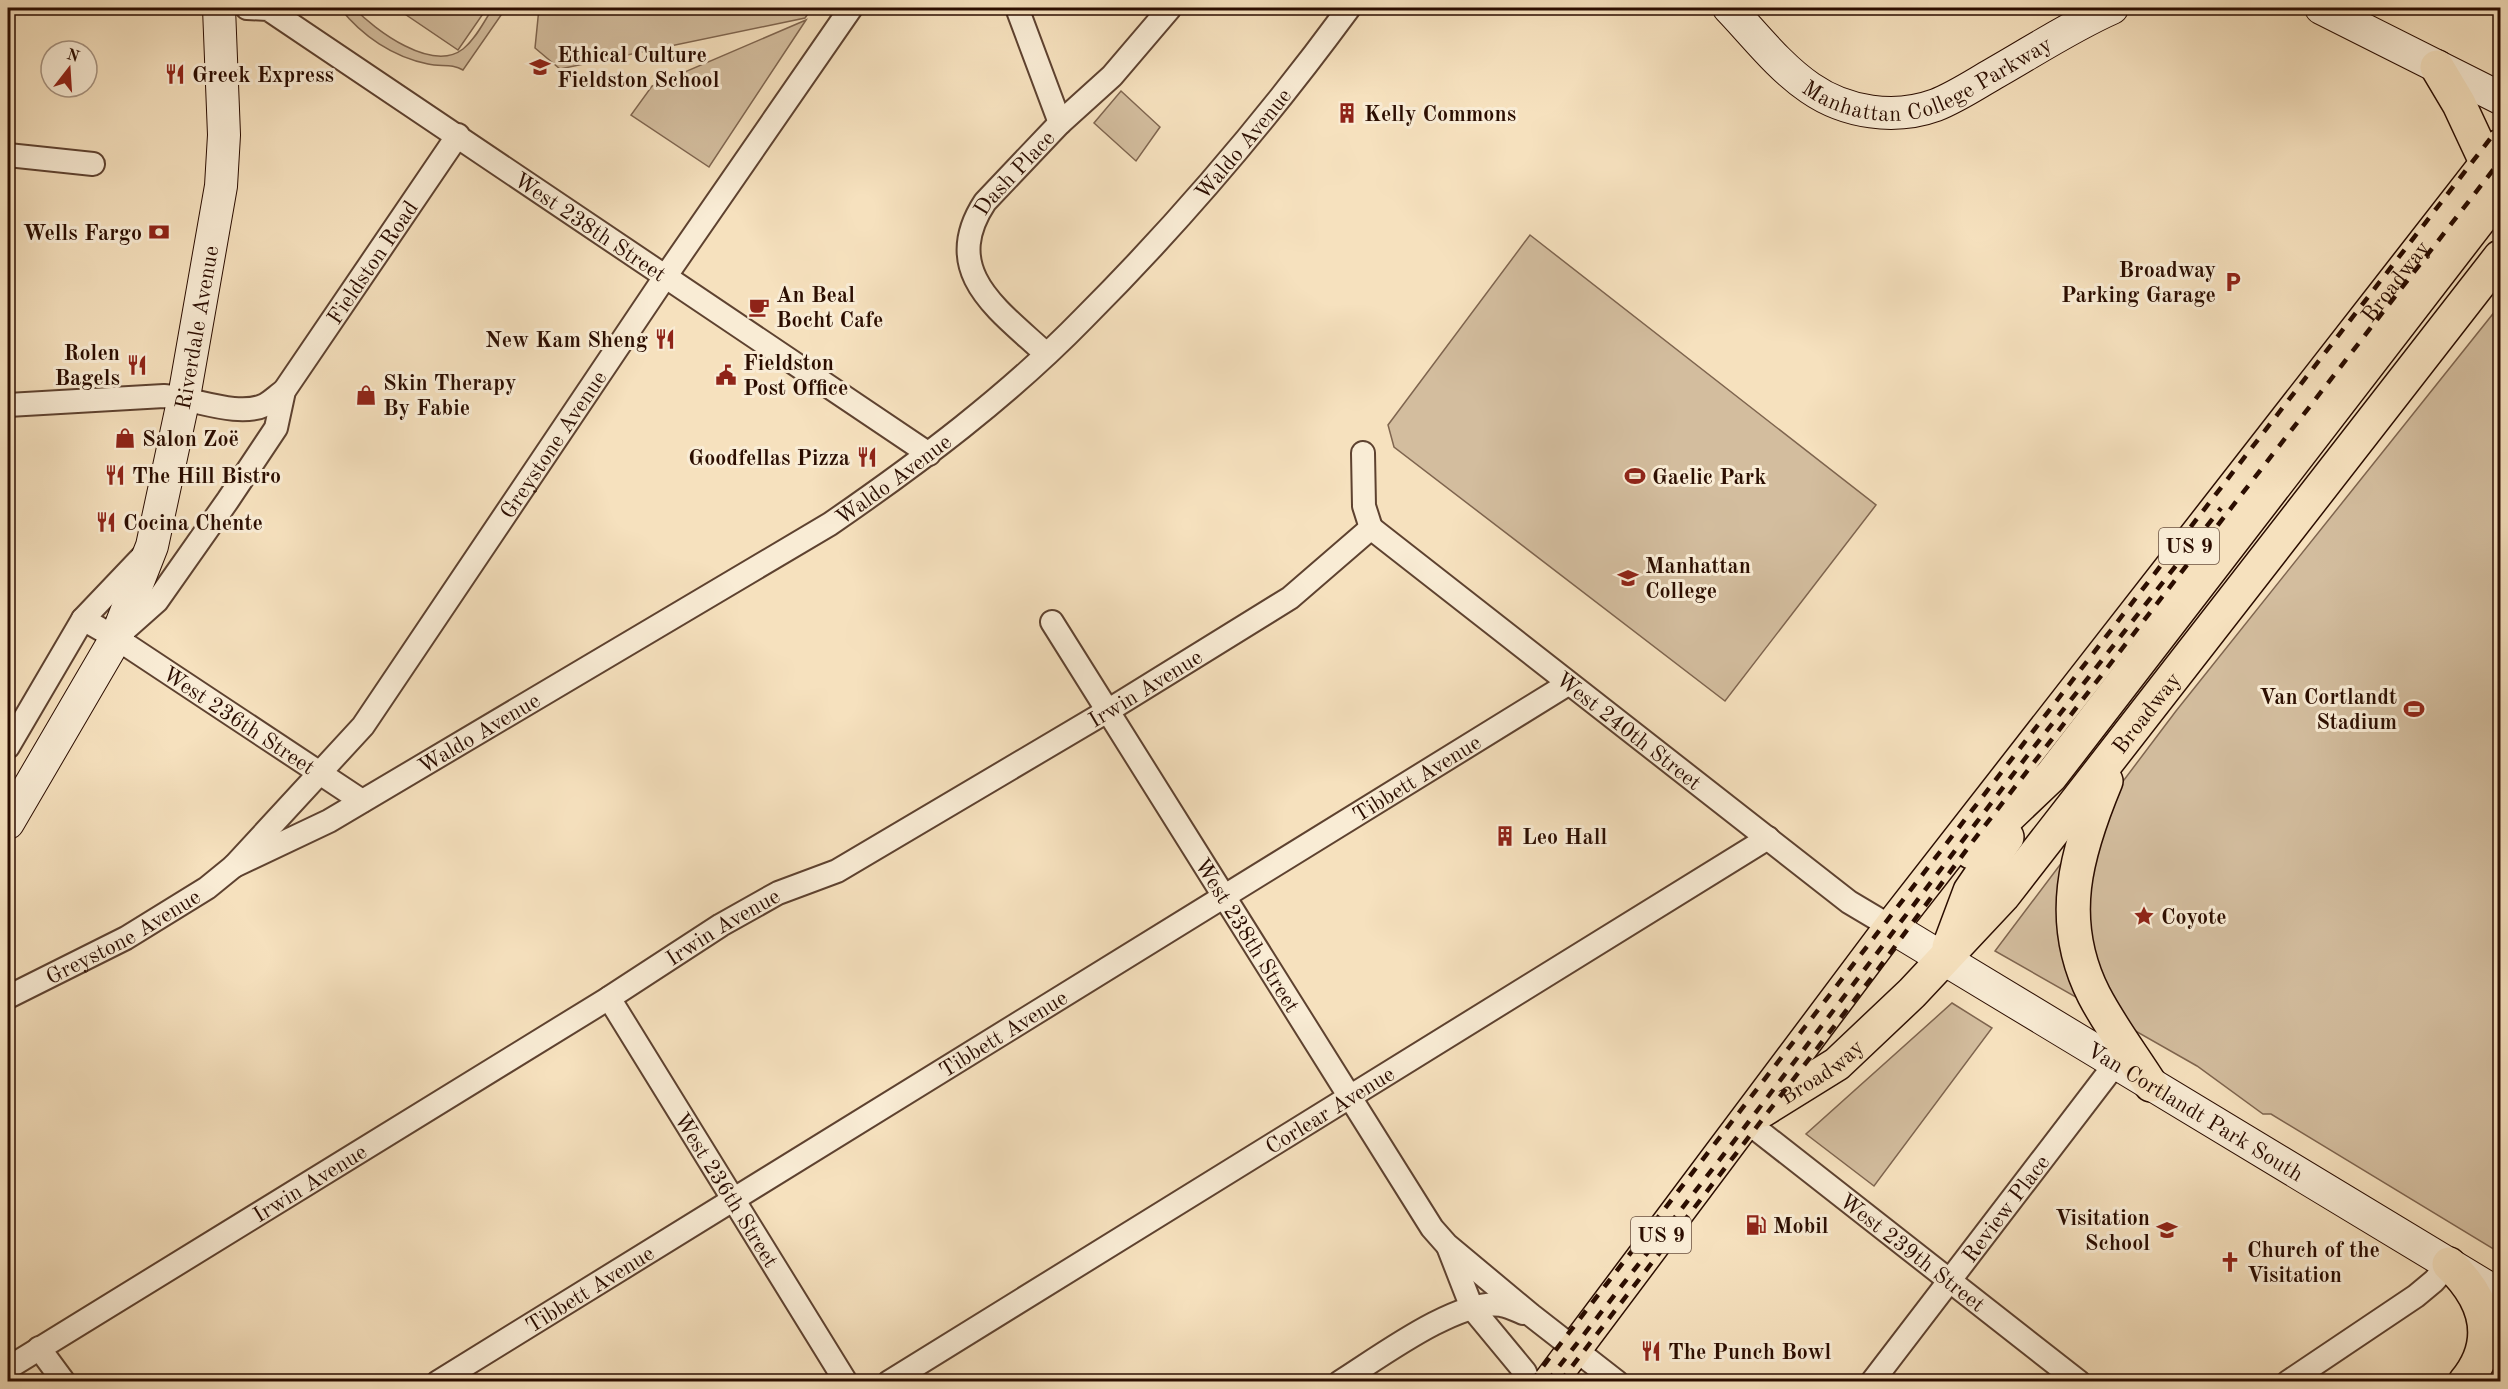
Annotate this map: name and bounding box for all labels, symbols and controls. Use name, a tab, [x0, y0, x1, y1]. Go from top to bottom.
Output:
street label: Manhattan College Parkway	[1798, 33, 2056, 126]
north arrow	[39, 39, 99, 99]
place label: Ethical Culture Fieldston School	[557, 45, 720, 92]
text: N	[65, 47, 82, 66]
school or university icon: Ethical Culture Fieldston School	[528, 55, 552, 79]
restaurant icon: Greek Express	[163, 62, 187, 86]
place label: Greek Express	[192, 65, 334, 87]
street label: Waldo Avenue	[1192, 85, 1296, 204]
building icon: Kelly Commons	[1335, 101, 1359, 125]
place label: Kelly Commons	[1364, 104, 1516, 126]
street label: Dash Place	[971, 127, 1060, 220]
street label: West 238th Street	[510, 169, 669, 287]
street label: Fieldston Road	[324, 198, 423, 329]
bank icon: Wells Fargo	[147, 220, 171, 244]
place label: Wells Fargo	[23, 223, 142, 245]
street label: Broadway	[2358, 237, 2435, 327]
street label: Riverdale Avenue	[173, 244, 223, 412]
place label: Broadway Parking Garage	[2061, 260, 2216, 307]
parking icon: Broadway Parking Garage	[2221, 270, 2245, 294]
place label: An Beal Bocht Cafe	[776, 285, 883, 332]
cafe icon: An Beal Bocht Cafe	[747, 295, 771, 319]
restaurant icon: New Kam Sheng	[653, 327, 677, 351]
place label: New Kam Sheng	[485, 330, 648, 352]
place label: Rolen Bagels	[54, 343, 120, 390]
restaurant icon: Rolen Bagels	[125, 353, 149, 377]
place label: Fieldston Post Office	[743, 353, 848, 400]
public building icon: Fieldston Post Office	[714, 363, 738, 387]
street label: Greystone Avenue	[497, 367, 612, 523]
place label: Skin Therapy By Fabie	[383, 373, 517, 420]
shop icon: Skin Therapy By Fabie	[354, 383, 378, 407]
shop icon: Salon Zoë	[113, 426, 137, 450]
place label: Salon Zoë	[142, 429, 239, 451]
street label: Waldo Avenue	[832, 431, 956, 530]
restaurant icon: Goodfellas Pizza	[855, 445, 879, 469]
place label: Goodfellas Pizza	[688, 448, 850, 470]
restaurant icon: The Hill Bistro	[103, 463, 127, 487]
sports icon: Gaelic Park	[1623, 464, 1647, 488]
place label: The Hill Bistro	[132, 466, 281, 488]
place label: Gaelic Park	[1652, 467, 1767, 489]
restaurant icon: Cocina Chente	[94, 510, 118, 534]
place label: Cocina Chente	[123, 513, 263, 535]
road number: US 9	[2159, 528, 2219, 564]
place label: Manhattan College	[1645, 556, 1751, 603]
school or university icon: Manhattan College	[1616, 566, 1640, 590]
street label: Irwin Avenue	[1085, 646, 1206, 733]
street label: West 236th Street	[158, 663, 318, 780]
street label: West 240th Street	[1551, 668, 1705, 795]
street label: Broadway	[2109, 669, 2186, 758]
place label: Van Cortlandt Stadium	[2259, 687, 2397, 734]
street label: Waldo Avenue	[415, 690, 544, 778]
sports icon: Van Cortlandt Stadium	[2402, 697, 2426, 721]
street label: Tibbett Avenue	[1350, 732, 1485, 827]
building icon: Leo Hall	[1493, 824, 1517, 848]
place label: Leo Hall	[1522, 827, 1607, 849]
street label: West 238th Street	[1190, 855, 1303, 1017]
street label: Irwin Avenue	[663, 885, 784, 971]
street label: Greystone Avenue	[43, 886, 205, 989]
place icon: Coyote	[2132, 904, 2156, 928]
place label: Coyote	[2161, 907, 2227, 929]
street label: Tibbett Avenue	[936, 987, 1072, 1082]
street label: Broadway	[1777, 1036, 1869, 1109]
street label: Van Cortlandt Park South	[2083, 1039, 2307, 1186]
street label: Corlear Avenue	[1262, 1063, 1399, 1159]
street label: West 236th Street	[670, 1109, 781, 1272]
street label: Irwin Avenue	[250, 1141, 371, 1227]
street label: Review Place	[1959, 1152, 2054, 1267]
street label: West 239th Street	[1835, 1190, 1988, 1317]
place label: Visitation School	[2055, 1208, 2150, 1255]
fuel station icon: Mobil	[1744, 1213, 1768, 1237]
place label: Mobil	[1773, 1216, 1829, 1238]
road number: US 9	[1631, 1217, 1691, 1253]
school or university icon: Visitation School	[2155, 1218, 2179, 1242]
place label: Church of the Visitation	[2247, 1240, 2380, 1287]
street label: Tibbett Avenue	[523, 1242, 658, 1338]
church icon: Church of the Visitation	[2218, 1250, 2242, 1274]
restaurant icon: The Punch Bowl	[1639, 1339, 1663, 1363]
place label: The Punch Bowl	[1668, 1342, 1832, 1364]

